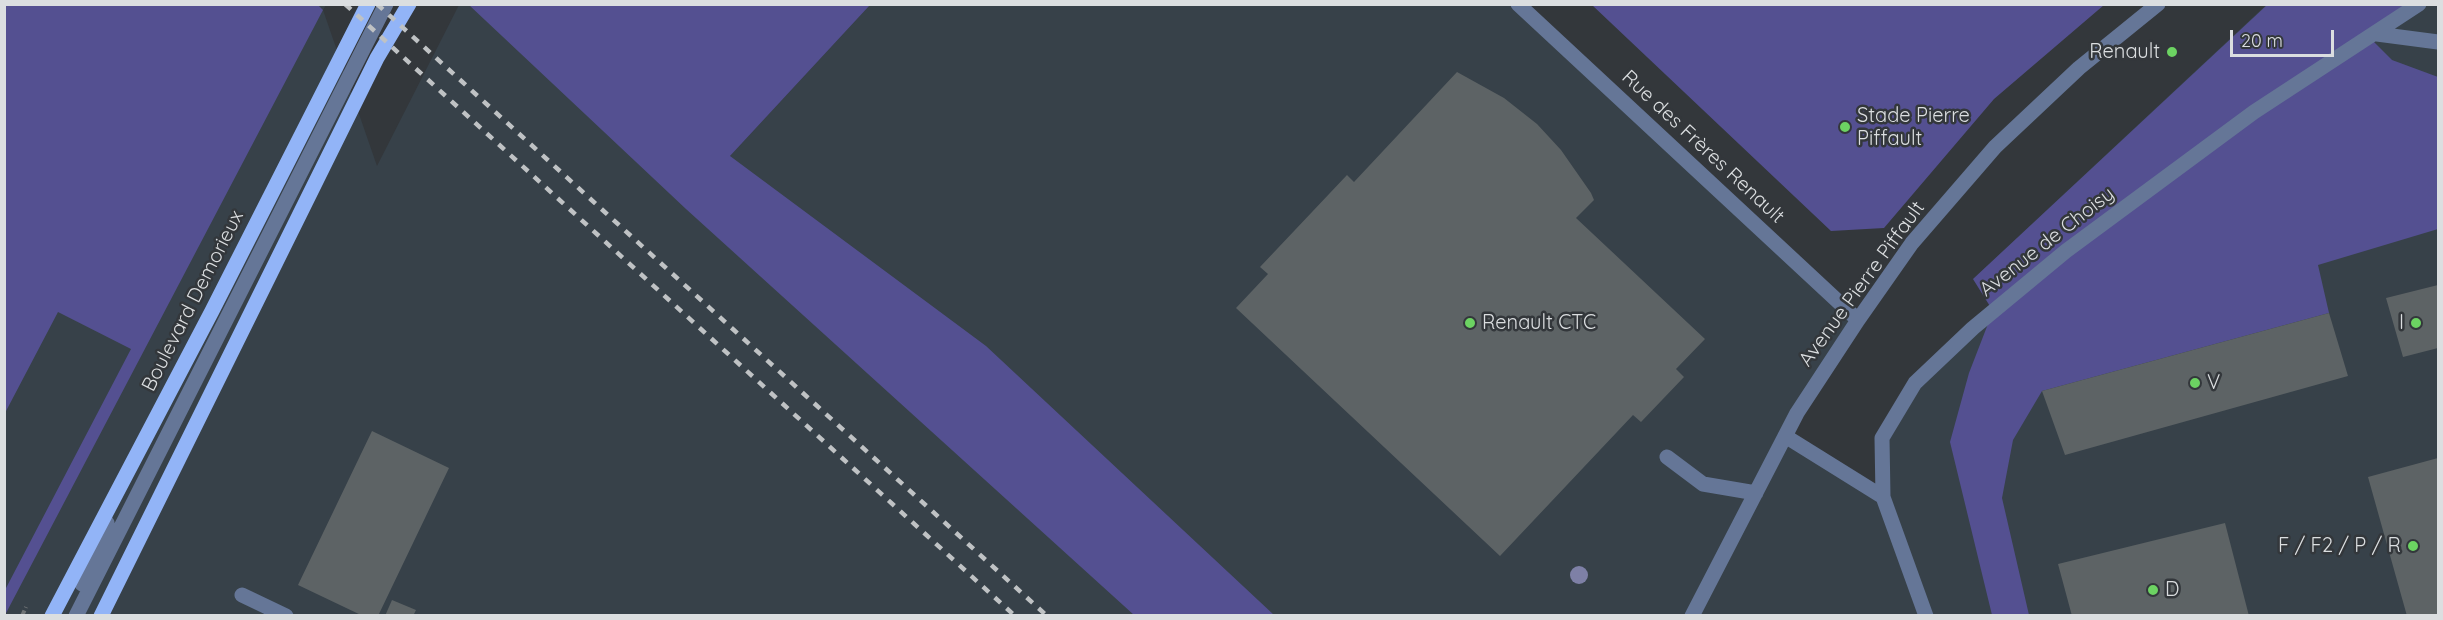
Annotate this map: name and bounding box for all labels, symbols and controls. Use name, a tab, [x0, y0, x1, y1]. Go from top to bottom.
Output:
scale bar	[2233, 18, 2336, 56]
text: 20 m	[2241, 29, 2283, 52]
place label: Renault	[2089, 40, 2160, 64]
marker: Renault	[2165, 45, 2179, 59]
street label: Rue des Frères Renault	[1617, 65, 1789, 229]
place label: Stade Pierre Piffault	[1857, 104, 1970, 151]
marker: Stade Pierre Piffault	[1838, 120, 1852, 134]
street label: Avenue de Choisy	[1975, 182, 2119, 302]
street label: Avenue Pierre Piffault	[1794, 197, 1930, 371]
street label: Boulevard Demorieux	[137, 206, 249, 396]
place label: Renault CTC	[1482, 311, 1596, 335]
place label: I	[2399, 311, 2404, 335]
marker: Renault CTC	[1463, 316, 1477, 330]
marker: I	[2409, 316, 2423, 330]
place label: V	[2207, 371, 2220, 395]
marker: V	[2188, 376, 2202, 390]
place label: F / F2 / P / R	[2278, 534, 2401, 558]
marker: F / F2 / P / R	[2406, 539, 2420, 553]
place label: D	[2165, 578, 2179, 602]
marker: D	[2146, 583, 2160, 597]

